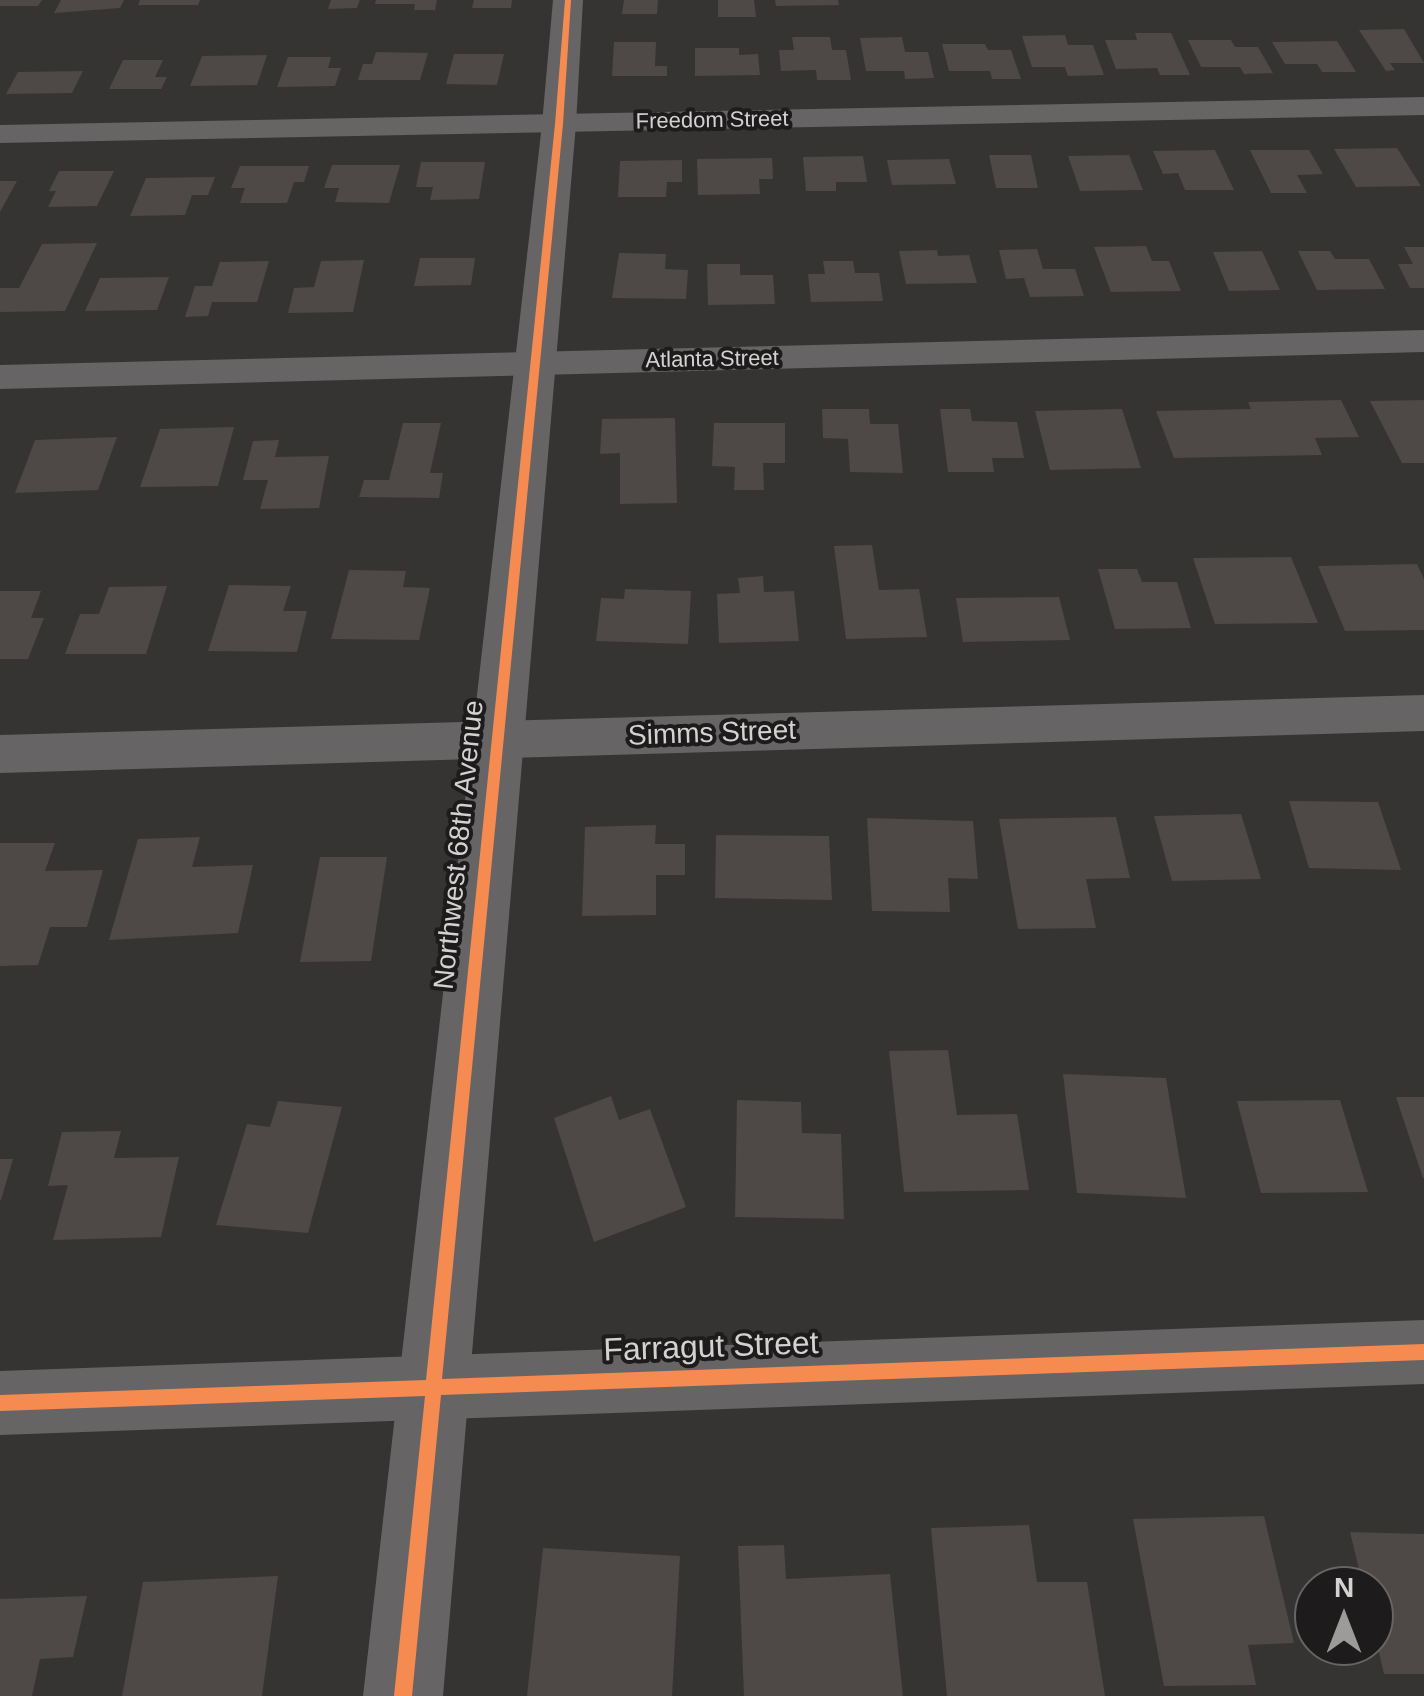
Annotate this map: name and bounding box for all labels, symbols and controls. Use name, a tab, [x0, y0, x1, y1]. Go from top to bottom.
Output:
street label: Freedom Street	[635, 106, 789, 136]
street label: Atlanta Street	[645, 346, 779, 374]
street label: Northwest 68th Avenue	[428, 699, 492, 991]
street label: Simms Street	[627, 714, 797, 754]
street label: Farragut Street	[603, 1325, 819, 1371]
north arrow	[1294, 1566, 1394, 1666]
text: N	[1334, 1572, 1354, 1603]

